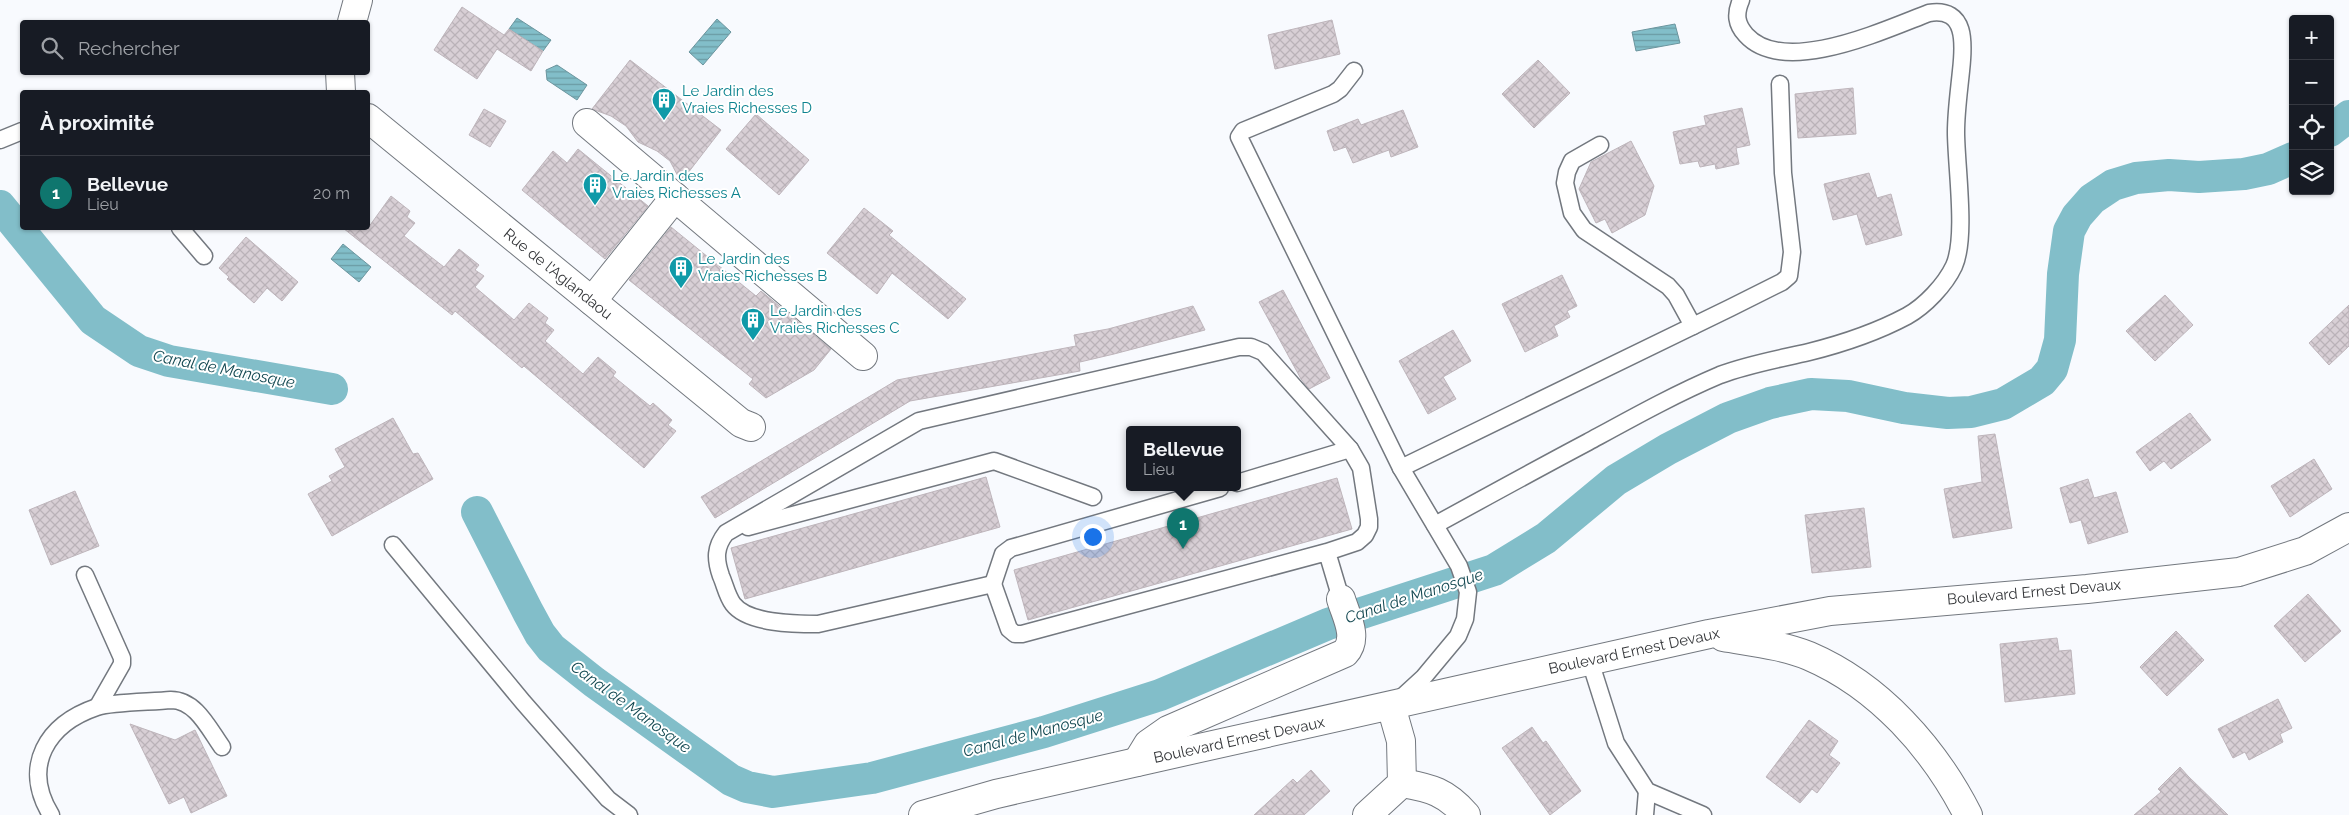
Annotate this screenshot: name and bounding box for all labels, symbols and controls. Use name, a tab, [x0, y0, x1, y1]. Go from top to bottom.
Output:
map controls	[2289, 15, 2334, 195]
button: +	[2289, 15, 2334, 60]
search box	[20, 20, 370, 75]
icon: search	[38, 34, 66, 62]
text: Rechercher	[78, 37, 180, 59]
button: −	[2289, 60, 2334, 105]
place label: Le Jardin des Vraies Richesses D	[682, 82, 812, 117]
building icon: Le Jardin des Vraies Richesses D	[651, 87, 677, 121]
button: locate	[2289, 105, 2334, 150]
text: À proximité	[40, 110, 154, 135]
button: layers	[2289, 150, 2334, 195]
place label: Le Jardin des Vraies Richesses A	[612, 167, 741, 202]
building icon: Le Jardin des Vraies Richesses A	[582, 172, 608, 206]
text: Bellevue	[87, 173, 168, 195]
text: 1	[52, 184, 60, 203]
text: 20 m	[313, 184, 350, 203]
text: Lieu	[87, 195, 119, 214]
street label: Rue de l'Aglandaou	[500, 225, 616, 323]
place label: Le Jardin des Vraies Richesses B	[698, 250, 827, 285]
building icon: Le Jardin des Vraies Richesses B	[668, 255, 694, 289]
place label: Le Jardin des Vraies Richesses C	[770, 302, 900, 337]
building icon: Le Jardin des Vraies Richesses C	[740, 307, 766, 341]
water label: Canal de Manosque	[151, 346, 297, 392]
popup	[1126, 426, 1241, 491]
text: Bellevue	[1143, 438, 1224, 460]
text: Lieu	[1143, 460, 1175, 479]
pin: 1	[1167, 508, 1199, 549]
your location	[1080, 524, 1106, 550]
water label: Canal de Manosque	[1343, 565, 1486, 627]
street label: Boulevard Ernest Devaux	[1946, 575, 2122, 609]
street label: Boulevard Ernest Devaux	[1547, 624, 1722, 678]
water label: Canal de Manosque	[567, 657, 695, 757]
water label: Canal de Manosque	[961, 705, 1105, 761]
street label: Boulevard Ernest Devaux	[1152, 713, 1327, 767]

